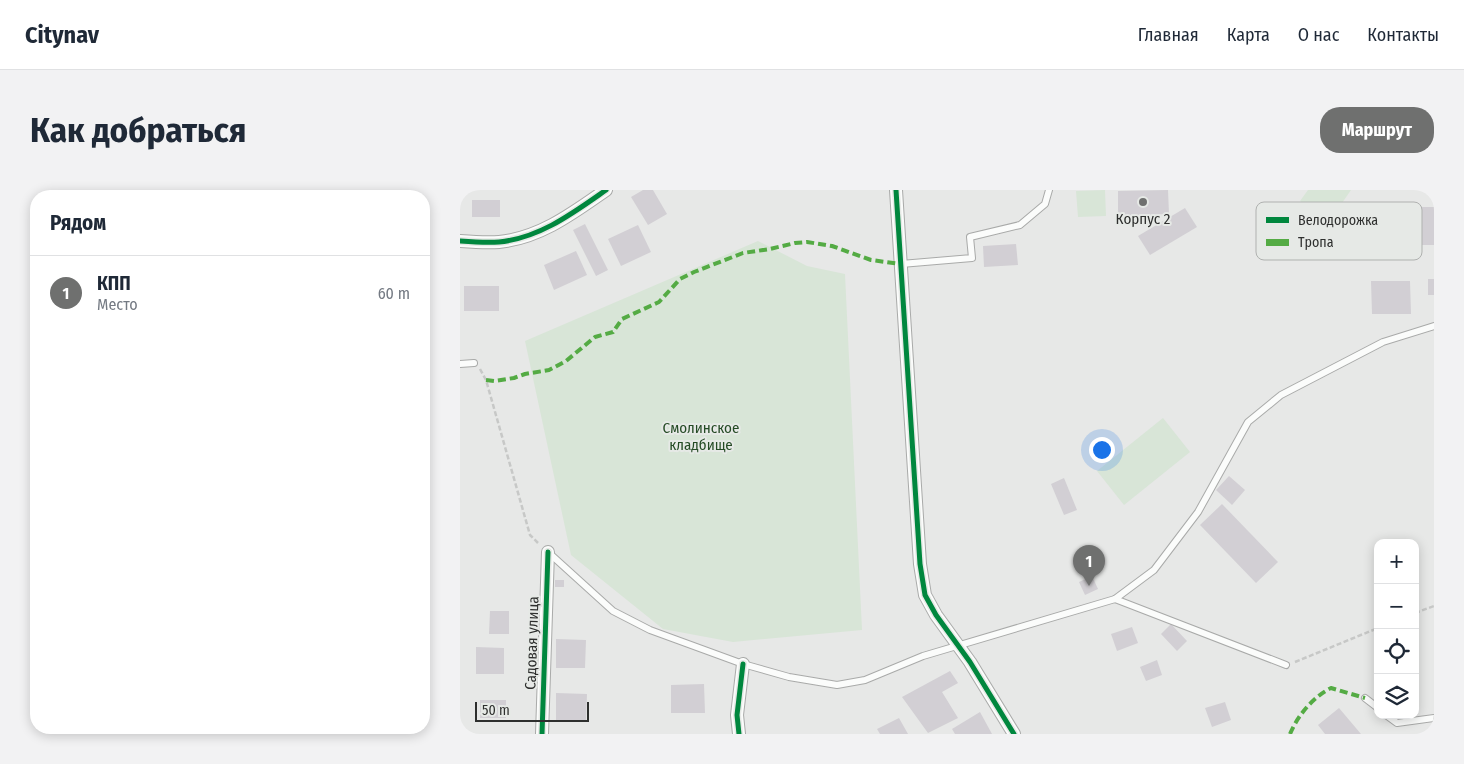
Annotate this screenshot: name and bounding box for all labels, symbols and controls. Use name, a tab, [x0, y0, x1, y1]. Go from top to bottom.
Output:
text: Citynav	[25, 21, 99, 49]
text: Главная	[1138, 24, 1199, 46]
text: Карта	[1227, 24, 1270, 46]
text: О нас	[1298, 24, 1339, 46]
text: Контакты	[1367, 24, 1439, 46]
button: Маршрут	[1320, 107, 1434, 153]
text: Как добраться	[30, 109, 247, 151]
marker: Корпус 2	[1137, 196, 1149, 208]
legend	[1256, 202, 1422, 260]
text: Рядом	[50, 210, 106, 236]
place label: Корпус 2	[1116, 210, 1171, 228]
text: Велодорожка	[1298, 212, 1378, 229]
text: Тропа	[1298, 234, 1334, 251]
text: КПП	[97, 272, 131, 295]
text: 1	[63, 284, 69, 303]
text: 60 m	[378, 284, 410, 303]
text: Место	[97, 295, 138, 314]
park label: Смолинское кладбище	[663, 419, 739, 454]
your location	[1089, 437, 1115, 463]
map controls	[1374, 539, 1419, 719]
button: +	[1374, 539, 1419, 584]
pin: 1	[1073, 545, 1105, 586]
button: −	[1374, 584, 1419, 629]
street label: Садовая улица	[521, 596, 543, 690]
button: locate	[1374, 629, 1419, 674]
button: layers	[1374, 674, 1419, 719]
scale bar	[475, 699, 589, 722]
text: 50 m	[482, 702, 510, 719]

